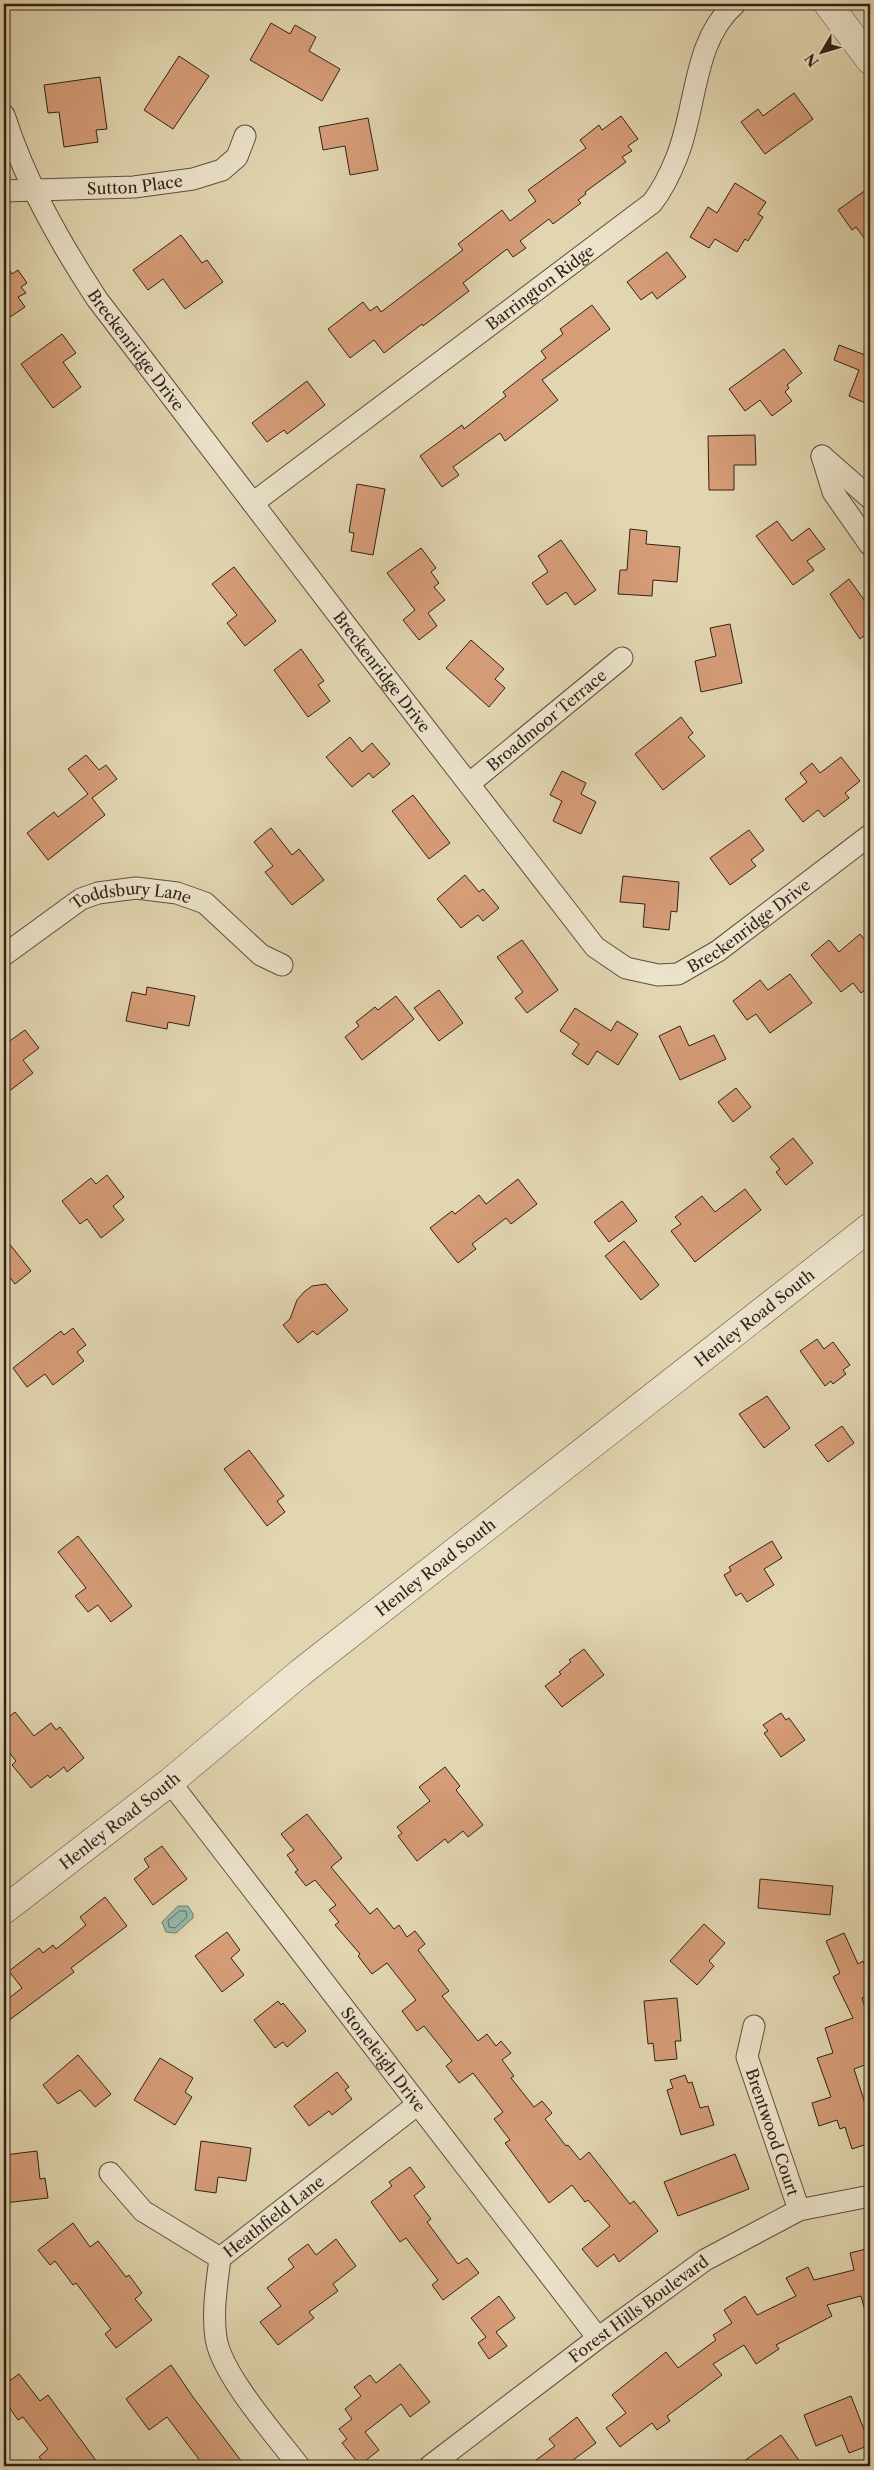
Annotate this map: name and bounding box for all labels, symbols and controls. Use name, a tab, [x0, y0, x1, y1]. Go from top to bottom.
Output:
north arrow	[796, 28, 846, 78]
text: N	[801, 50, 823, 70]
street label: Sutton Place	[87, 171, 184, 198]
street label: Barrington Ridge	[482, 240, 598, 334]
street label: Breckenridge Drive	[83, 286, 189, 415]
street label: Breckenridge Drive	[329, 607, 435, 736]
street label: Broadmoor Terrace	[482, 665, 610, 775]
street label: Breckenridge Drive	[683, 874, 814, 977]
street label: Toddsbury Lane	[66, 878, 194, 914]
street label: Henley Road South	[690, 1264, 818, 1371]
street label: Henley Road South	[371, 1514, 499, 1620]
street label: Henley Road South	[55, 1768, 184, 1874]
street label: Stoneleigh Drive	[337, 2003, 430, 2116]
street label: Brentwood Court	[742, 2066, 804, 2199]
street label: Heathfield Lane	[219, 2171, 328, 2262]
street label: Forest Hills Boulevard	[565, 2251, 712, 2367]

